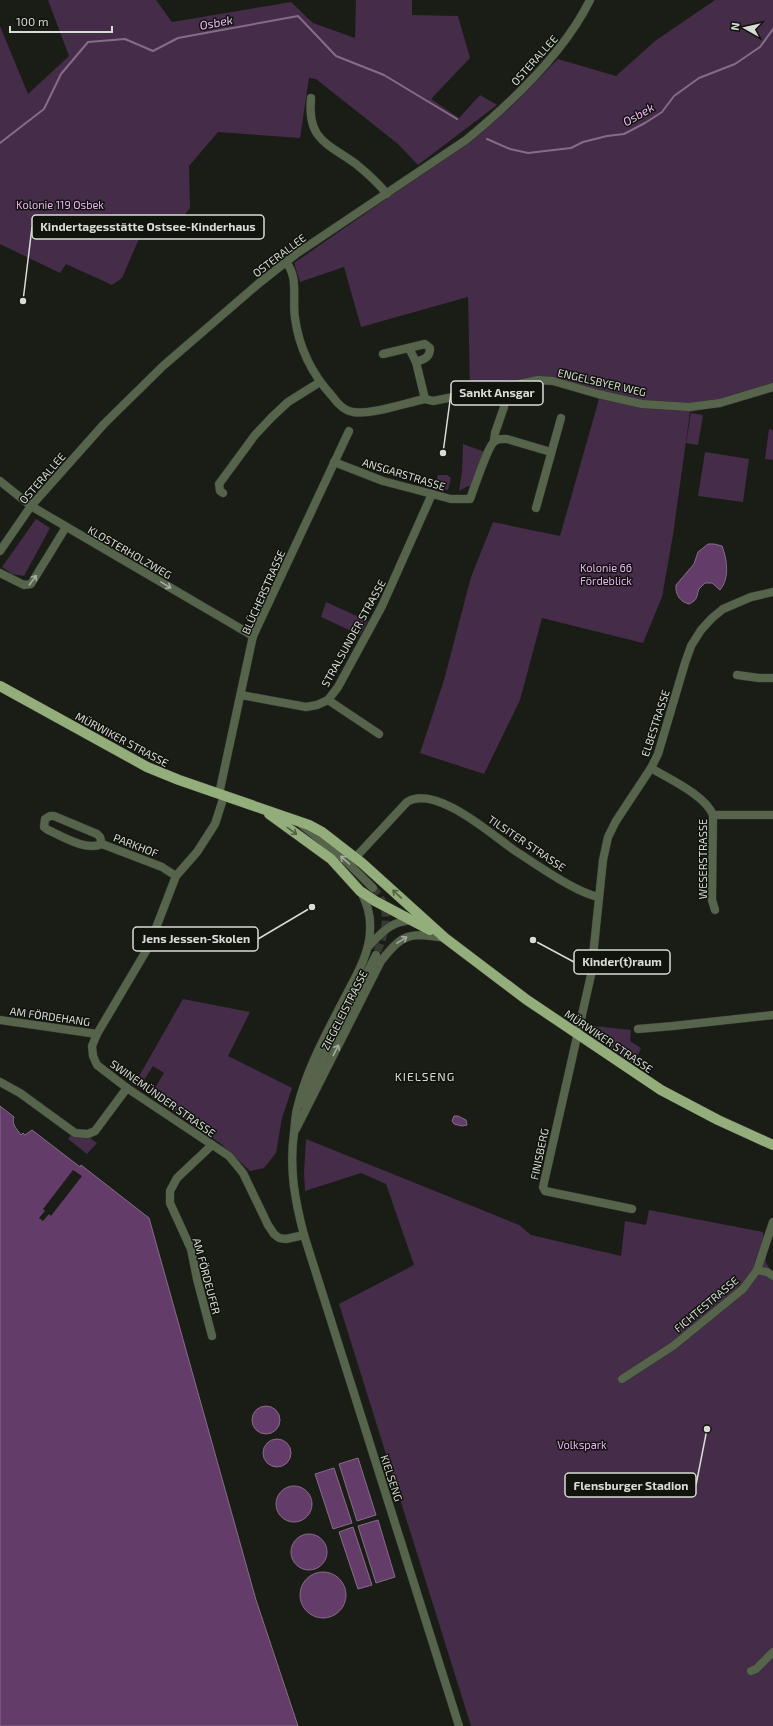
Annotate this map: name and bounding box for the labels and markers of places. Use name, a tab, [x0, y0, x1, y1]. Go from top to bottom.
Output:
callout: Kindertagesstätte Ostsee-Kinderhaus	[32, 215, 264, 239]
callout: Sankt Ansgar	[451, 381, 543, 405]
callout: Jens Jessen-Skolen	[133, 927, 258, 951]
callout: Kinder(t)raum	[574, 950, 670, 974]
callout: Flensburger Stadion	[565, 1473, 696, 1497]

